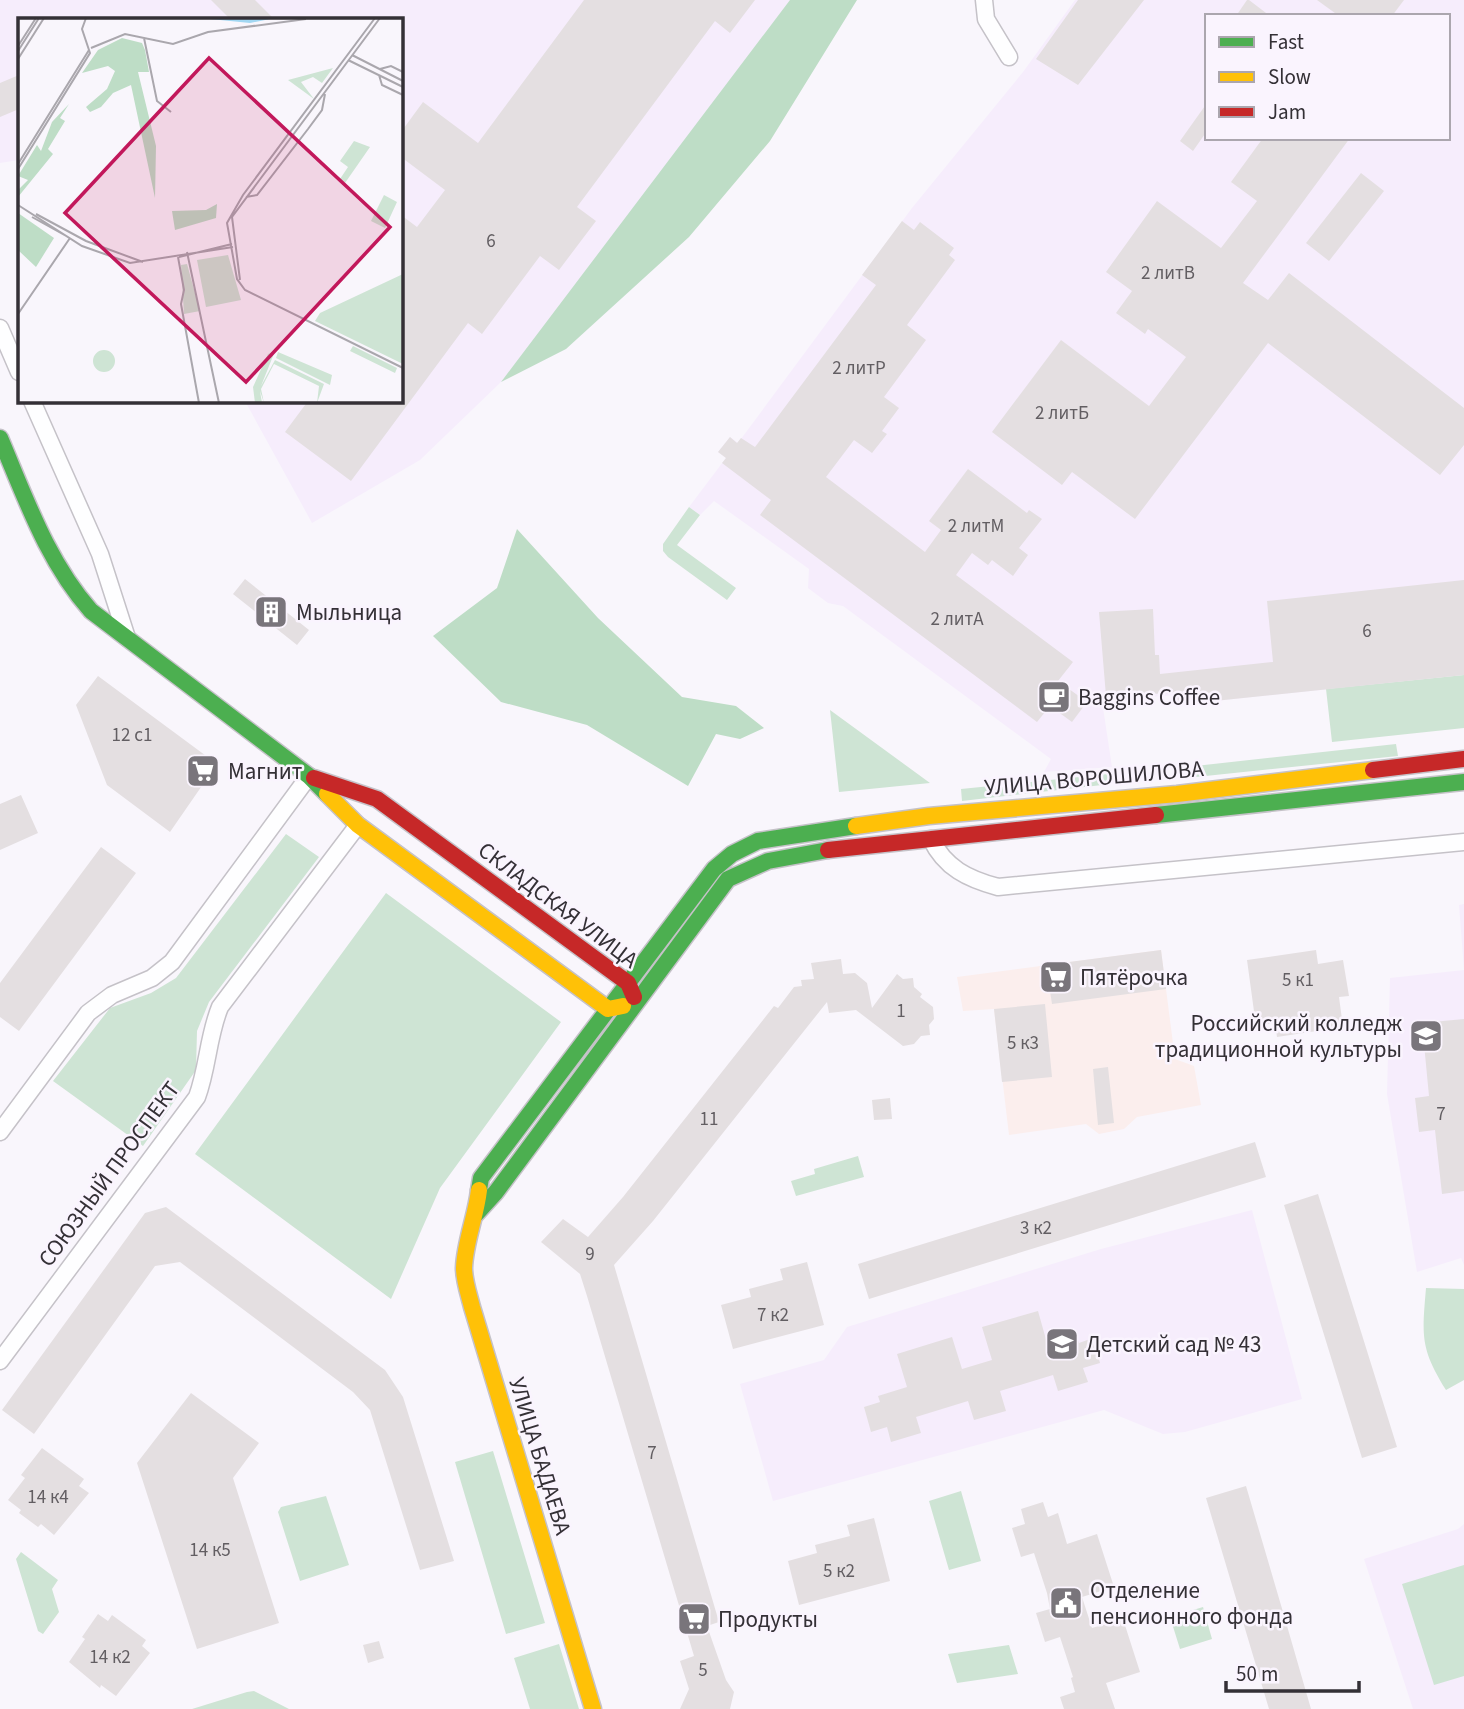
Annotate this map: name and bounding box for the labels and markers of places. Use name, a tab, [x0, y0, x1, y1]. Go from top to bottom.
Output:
building icon: Мыльница	[252, 593, 290, 631]
place label: Мыльница	[296, 596, 402, 629]
cafe icon: Baggins Coffee	[1035, 678, 1073, 716]
place label: Baggins Coffee	[1078, 681, 1220, 714]
supermarket icon: Магнит	[184, 752, 222, 790]
place label: Магнит	[228, 755, 302, 788]
supermarket icon: Пятёрочка	[1037, 958, 1075, 996]
place label: Пятёрочка	[1080, 961, 1188, 994]
place label: Российский колледж традиционной культуры	[1155, 1007, 1402, 1066]
school or university icon: Российский колледж традиционной культуры	[1407, 1017, 1445, 1055]
school or university icon: Детский сад № 43	[1043, 1325, 1081, 1363]
place label: Детский сад № 43	[1086, 1328, 1261, 1361]
place label: Отделение пенсионного фонда	[1090, 1574, 1293, 1633]
public building icon: Отделение пенсионного фонда	[1047, 1584, 1085, 1622]
supermarket icon: Продукты	[675, 1600, 713, 1638]
place label: Продукты	[718, 1603, 818, 1636]

